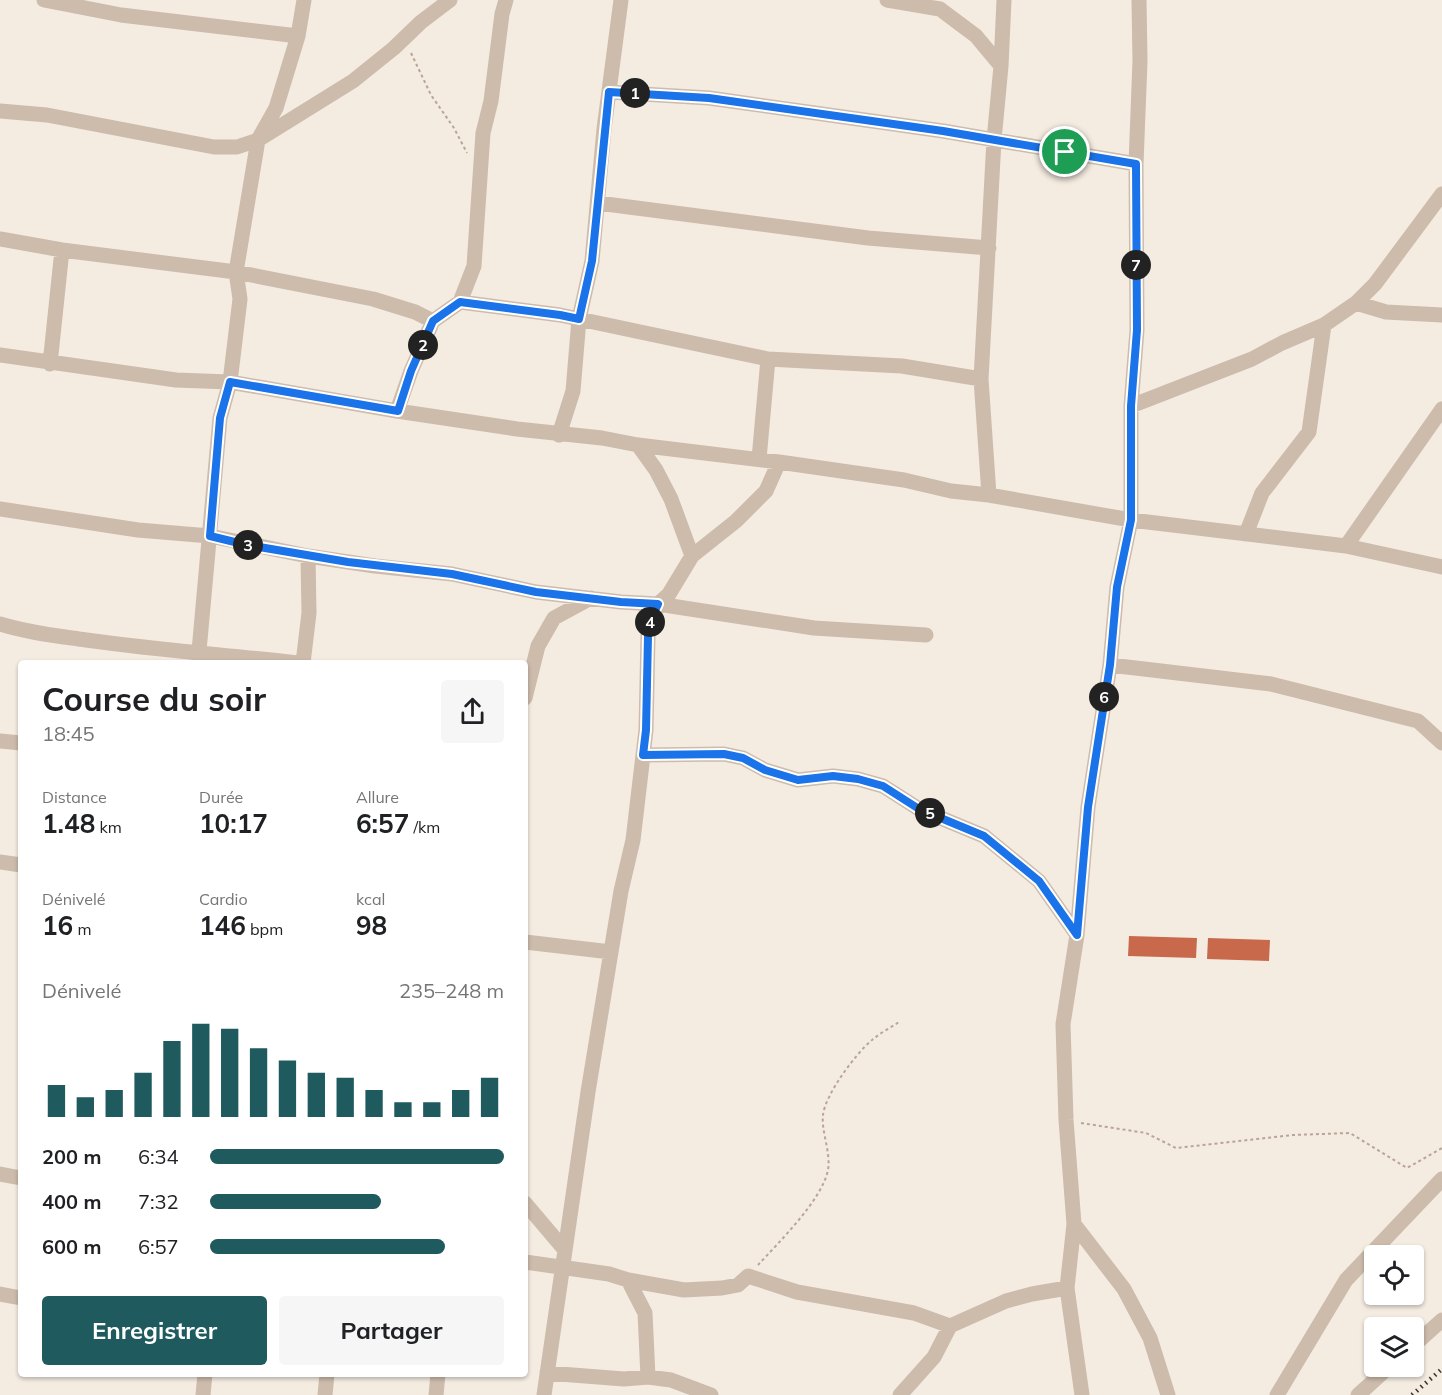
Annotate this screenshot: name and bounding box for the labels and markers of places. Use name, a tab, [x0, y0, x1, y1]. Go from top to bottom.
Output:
pin: 1	[620, 78, 650, 108]
pin	[1039, 126, 1090, 177]
pin: 7	[1121, 250, 1151, 280]
pin: 2	[408, 330, 438, 360]
pin: 3	[233, 530, 263, 560]
pin: 4	[635, 607, 665, 637]
pin: 6	[1089, 682, 1119, 712]
pin: 5	[915, 798, 945, 828]

